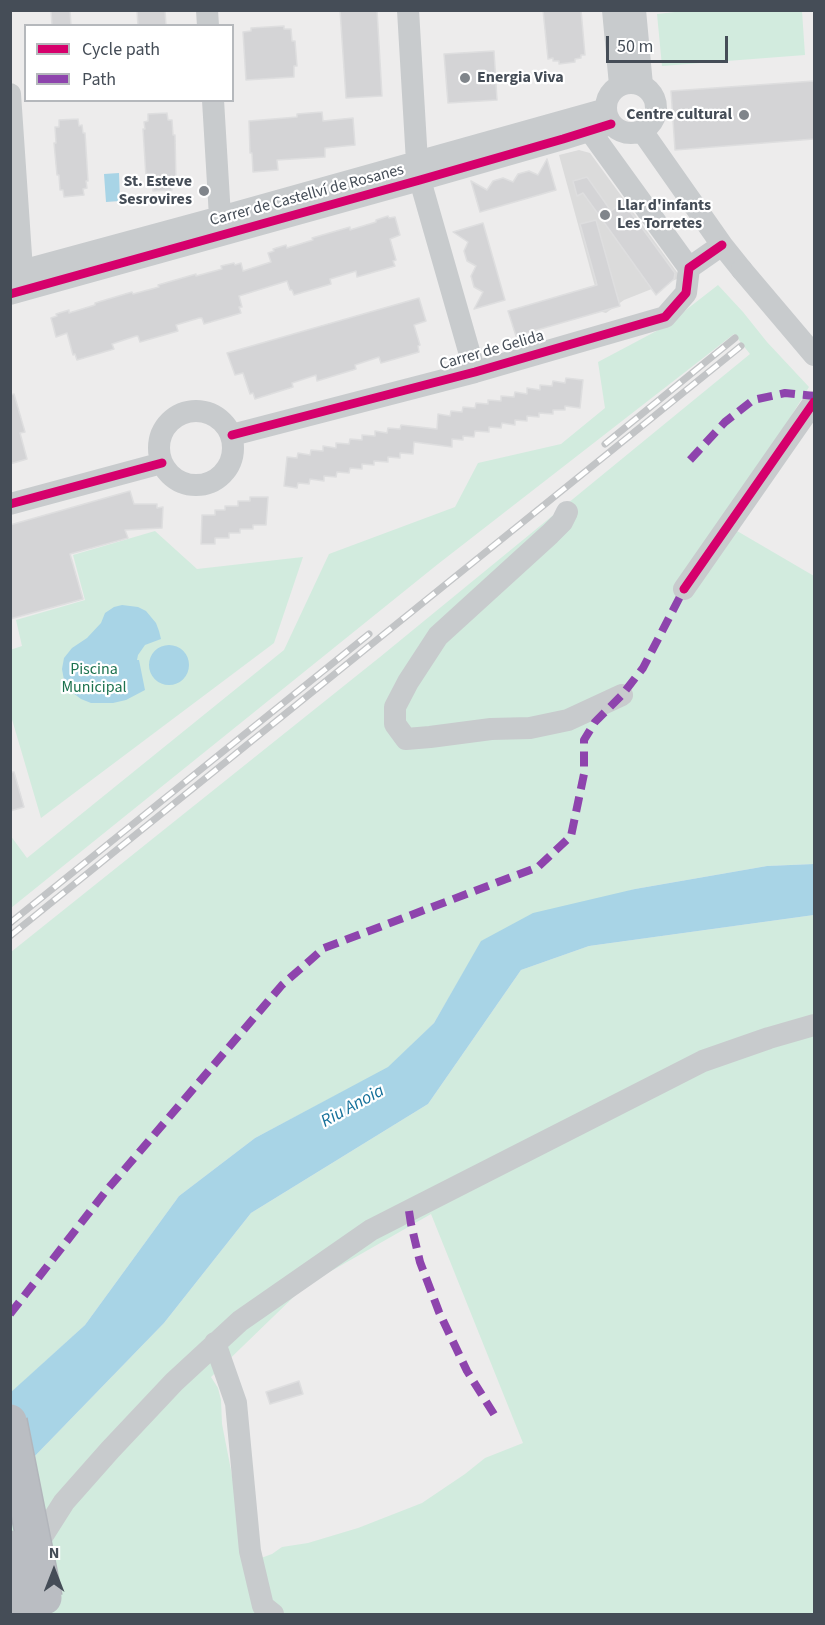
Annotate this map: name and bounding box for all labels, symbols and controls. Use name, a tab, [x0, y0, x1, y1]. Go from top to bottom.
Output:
legend	[24, 24, 234, 102]
scale bar	[609, 24, 730, 62]
text: 50 m	[617, 34, 653, 59]
text: Cycle path	[82, 37, 160, 62]
text: Path	[82, 67, 116, 92]
place label: Energia Viva	[477, 68, 564, 88]
marker: Energia Viva	[458, 71, 472, 85]
place label: Centre cultural	[626, 105, 732, 125]
marker: Centre cultural	[737, 108, 751, 122]
street label: Carrer de Castellví de Rosanes	[208, 161, 406, 231]
place label: St. Esteve Sesrovires	[118, 172, 192, 210]
marker: St. Esteve Sesrovires	[197, 184, 211, 198]
place label: Llar d'infants Les Torretes	[617, 196, 711, 234]
marker: Llar d'infants Les Torretes	[598, 208, 612, 222]
street label: Carrer de Gelida	[438, 327, 546, 375]
park label: Piscina Municipal	[61, 660, 127, 698]
water label: Riu Anoia	[318, 1081, 388, 1133]
north arrow	[24, 1541, 84, 1601]
text: N	[49, 1542, 59, 1564]

